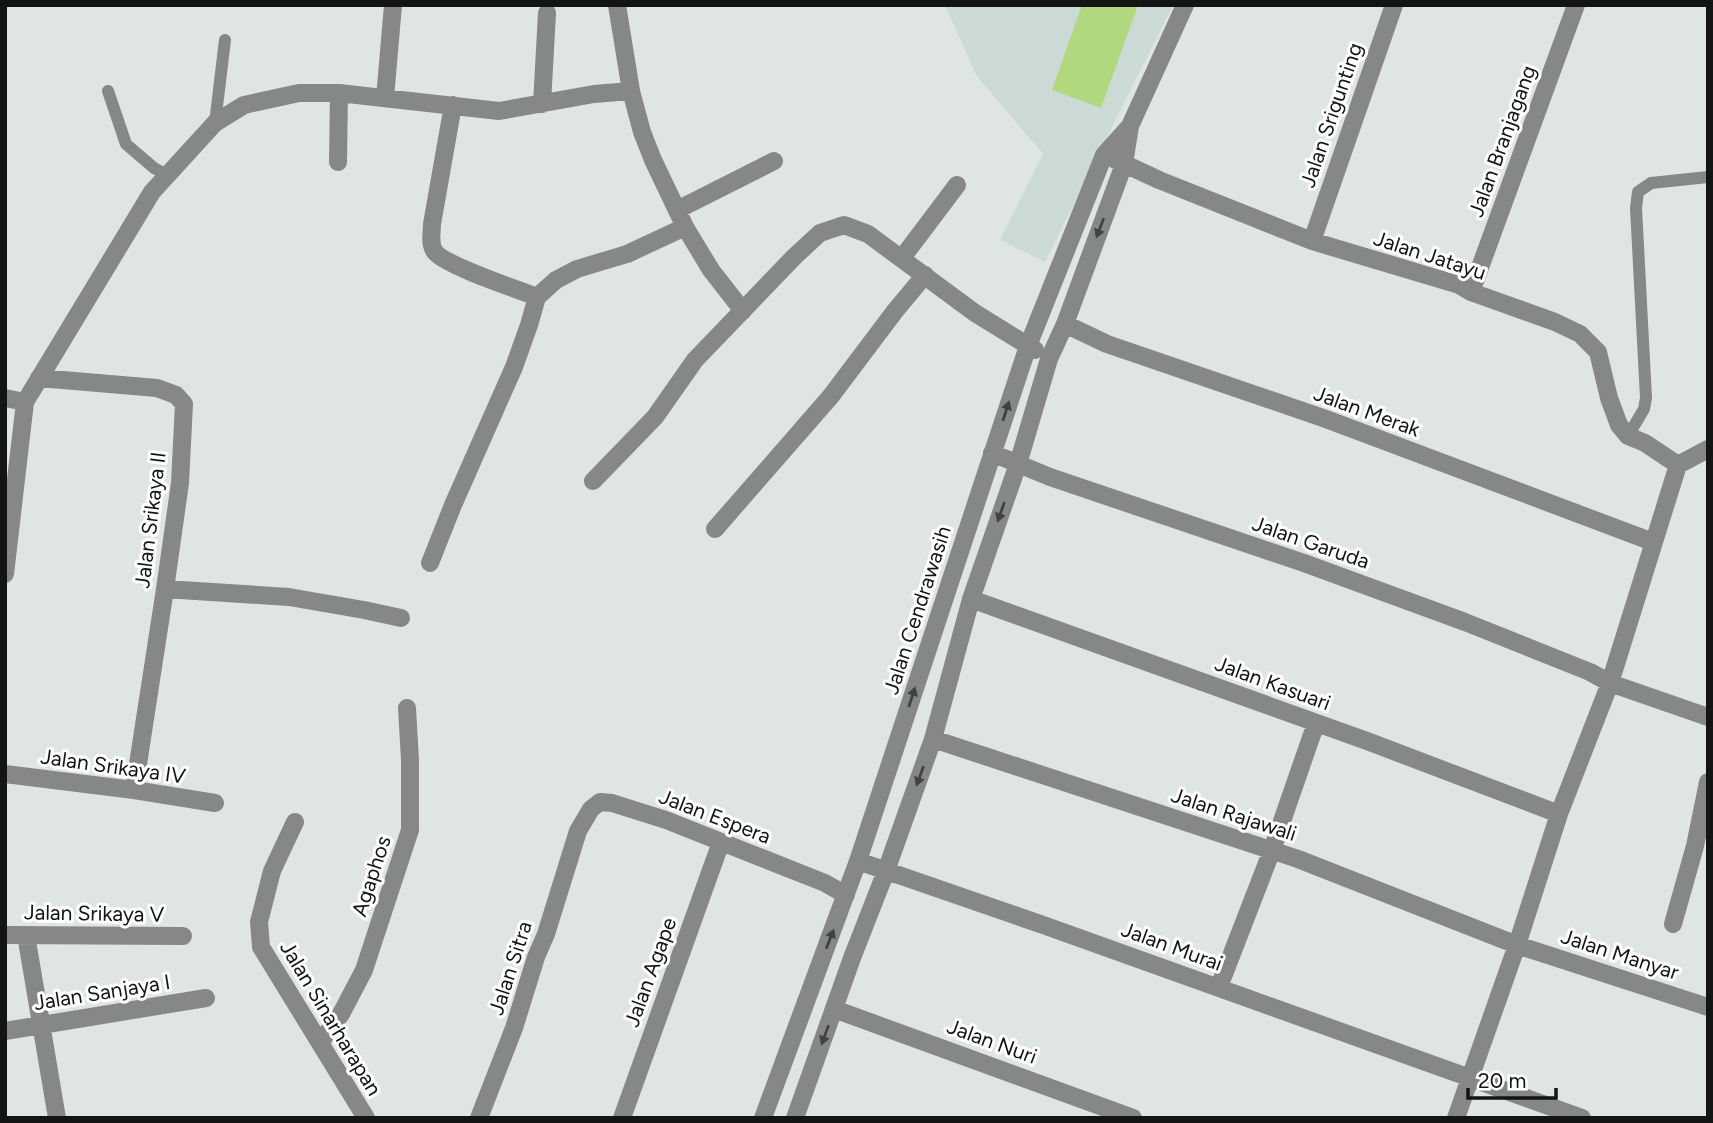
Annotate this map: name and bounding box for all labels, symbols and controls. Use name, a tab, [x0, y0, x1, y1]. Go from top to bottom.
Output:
street label: Jalan Srigunting	[1295, 39, 1367, 191]
street label: Jalan Branjagang	[1463, 62, 1541, 220]
one-way arrow	[1094, 217, 1105, 238]
street label: Jalan Jatayu	[1371, 225, 1489, 285]
street label: Jalan Merak	[1311, 380, 1424, 442]
one-way arrow	[1002, 400, 1012, 421]
street label: Jalan Srikaya II	[129, 450, 171, 590]
one-way arrow	[995, 501, 1006, 522]
street label: Jalan Garuda	[1249, 510, 1373, 574]
street label: Jalan Cendrawasih	[878, 523, 956, 697]
street label: Jalan Kasuari	[1212, 651, 1334, 715]
one-way arrow	[908, 686, 918, 707]
street label: Jalan Srikaya IV	[39, 743, 188, 789]
one-way arrow	[914, 765, 925, 786]
street label: Jalan Rajawali	[1168, 782, 1300, 846]
street label: Jalan Espera	[656, 783, 774, 849]
street label: Agaphos	[346, 833, 396, 919]
street label: Jalan Srikaya V	[24, 899, 165, 927]
street label: Jalan Agape	[619, 914, 681, 1030]
street label: Jalan Murai	[1118, 916, 1226, 976]
street label: Jalan Sitra	[483, 918, 537, 1018]
street label: Jalan Manyar	[1558, 923, 1682, 985]
one-way arrow	[824, 929, 835, 950]
street label: Jalan Sinarharapan	[275, 936, 387, 1100]
street label: Jalan Sanjaya I	[32, 969, 172, 1015]
street label: Jalan Nuri	[944, 1013, 1040, 1069]
one-way arrow	[819, 1025, 830, 1046]
scale bar	[1468, 1056, 1556, 1100]
text: 20 m	[1478, 1068, 1526, 1093]

